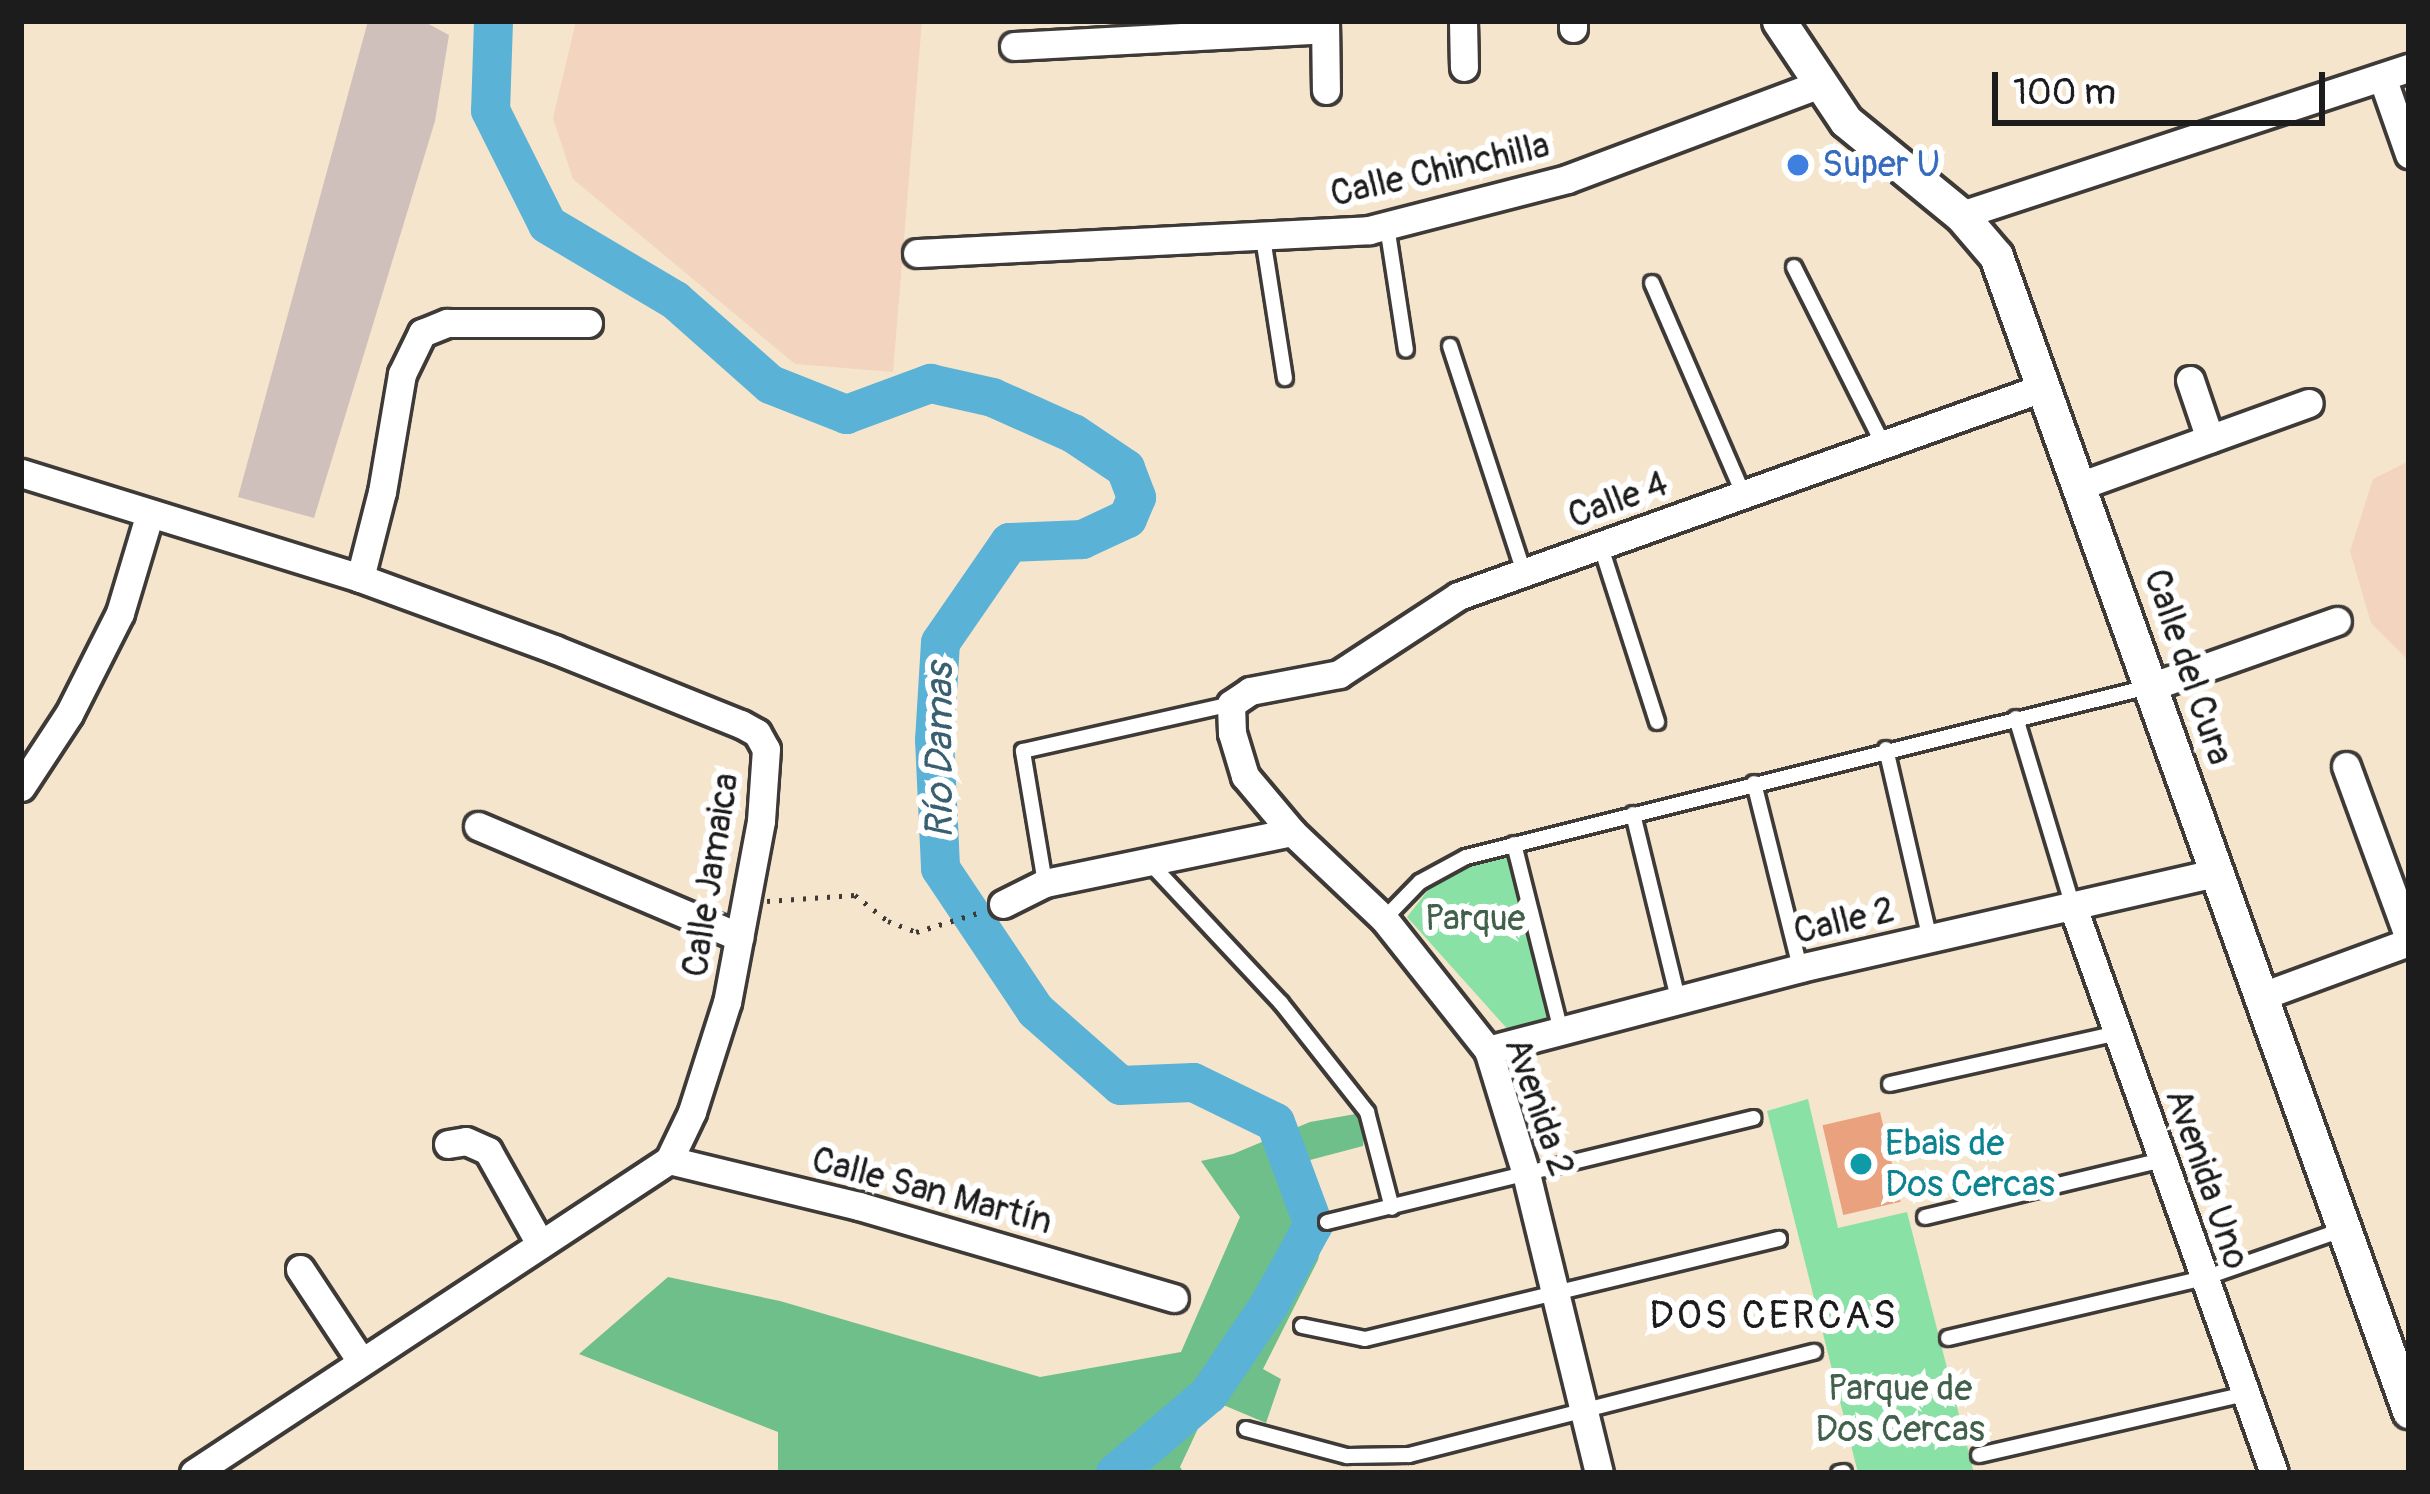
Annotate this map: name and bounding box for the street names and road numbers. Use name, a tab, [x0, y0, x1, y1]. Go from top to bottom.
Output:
street label: Calle Chinchilla	[1326, 124, 1554, 216]
street label: Calle 4	[1562, 462, 1674, 538]
street label: Calle del Cura	[2134, 564, 2242, 770]
street label: Calle Jamaica	[674, 770, 748, 980]
street label: Calle 2	[1790, 889, 1898, 953]
street label: Avenida 2	[1495, 1032, 1583, 1182]
street label: Avenida Uno	[2156, 1083, 2258, 1275]
street label: Calle San Martín	[807, 1138, 1057, 1244]

